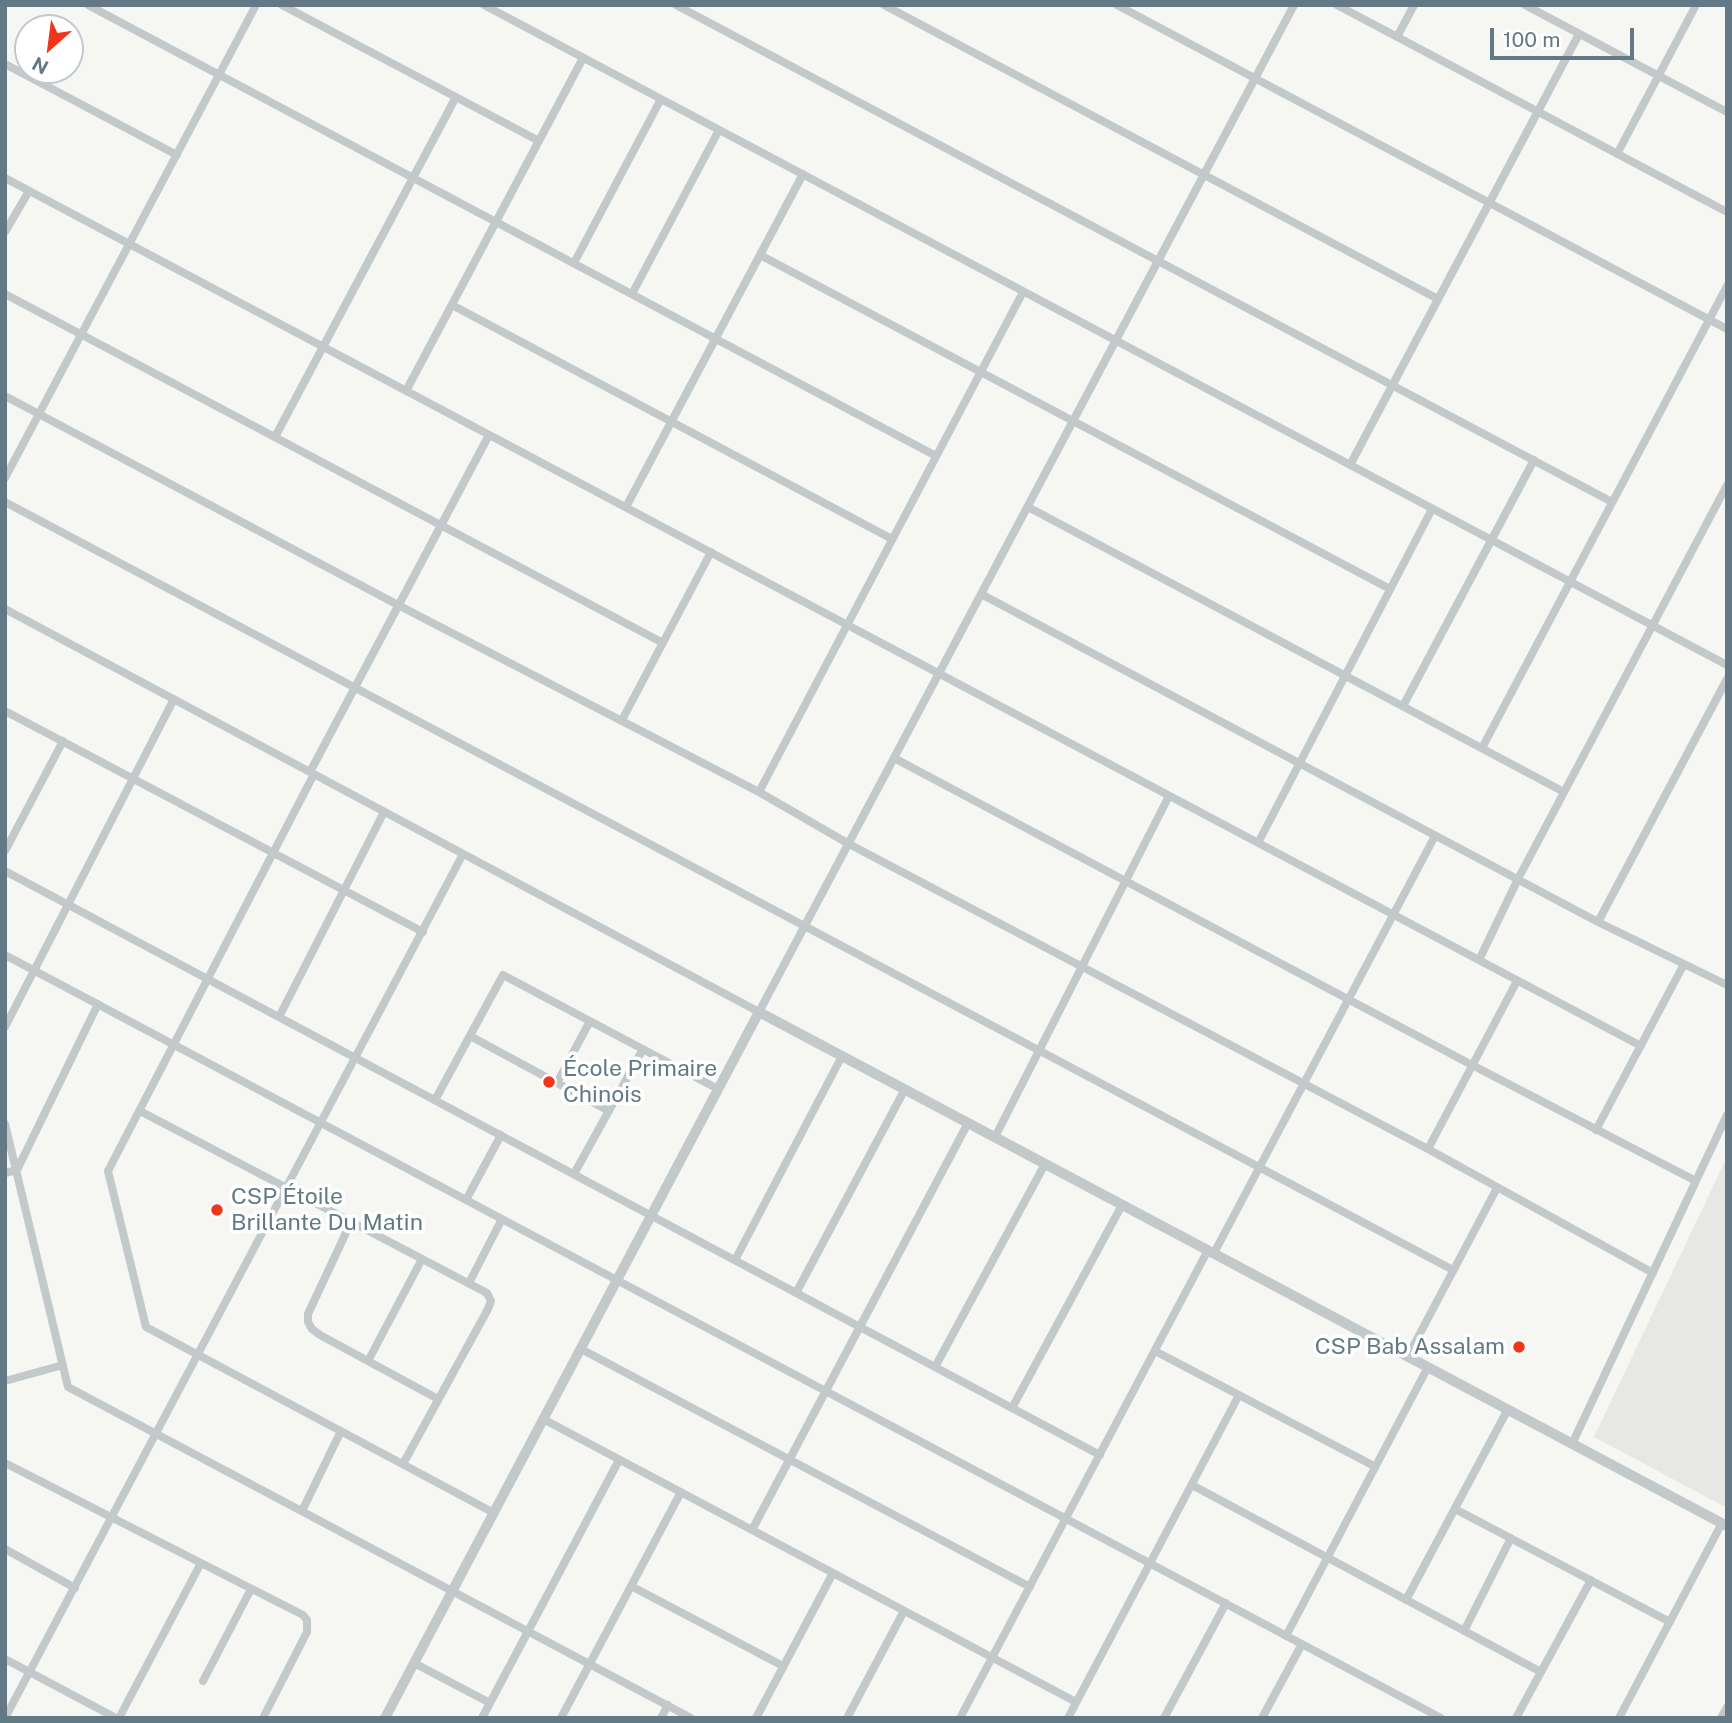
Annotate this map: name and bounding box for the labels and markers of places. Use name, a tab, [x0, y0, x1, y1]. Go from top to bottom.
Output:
place label: École Primaire Chinois	[563, 1055, 717, 1109]
marker: École Primaire Chinois	[541, 1074, 557, 1090]
place label: CSP Étoile Brillante Du Matin	[231, 1183, 423, 1237]
marker: CSP Étoile Brillante Du Matin	[209, 1202, 225, 1218]
place label: CSP Bab Assalam	[1315, 1333, 1505, 1361]
marker: CSP Bab Assalam	[1511, 1339, 1527, 1355]

